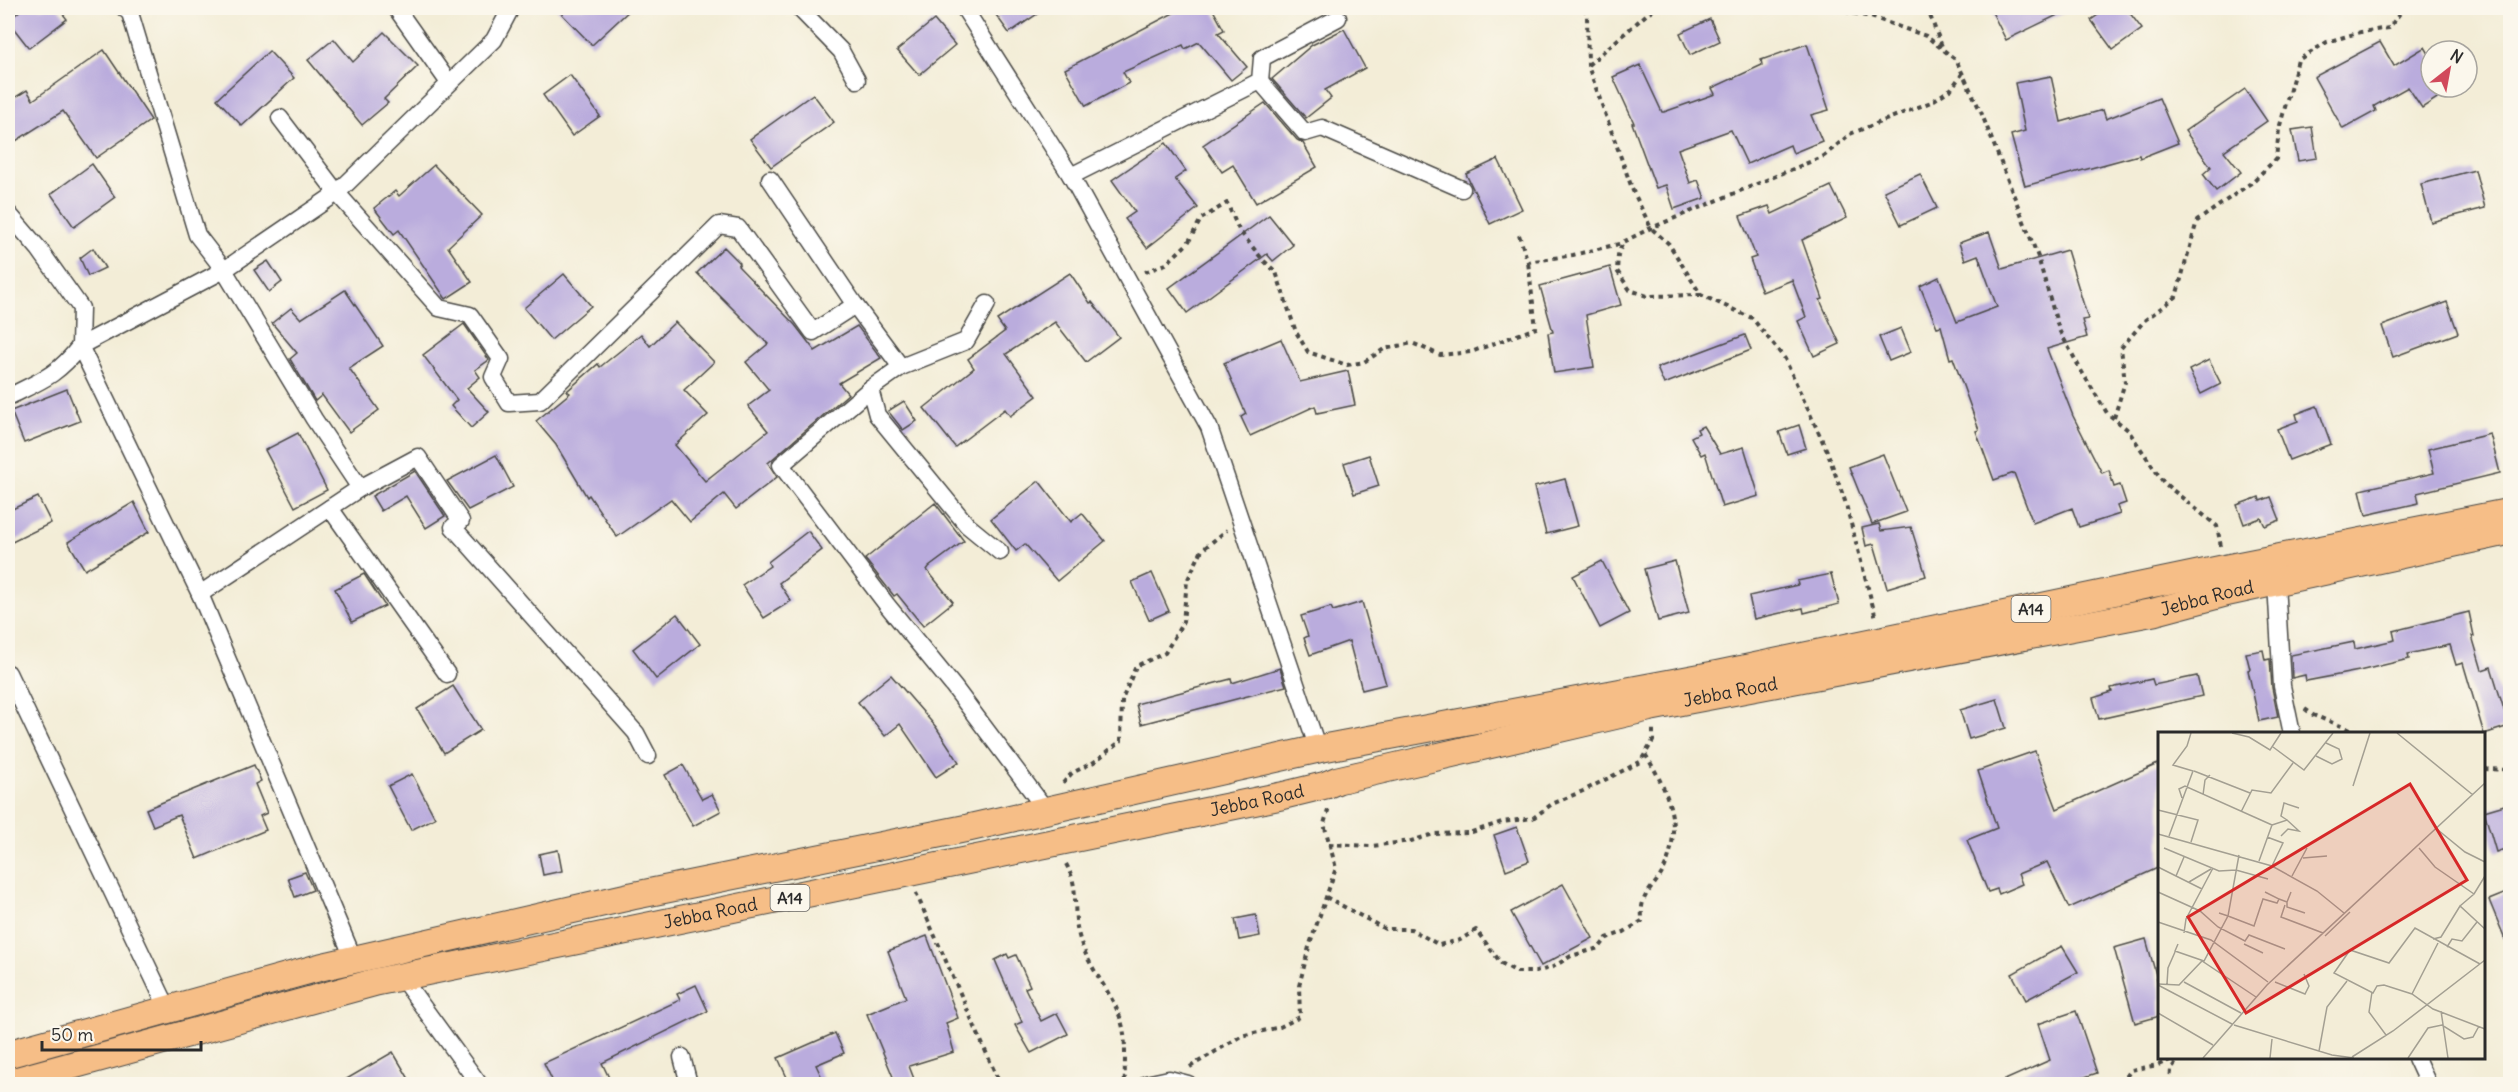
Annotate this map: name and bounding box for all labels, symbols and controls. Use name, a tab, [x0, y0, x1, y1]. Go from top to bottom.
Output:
north arrow	[2419, 39, 2479, 99]
text: N	[2447, 45, 2467, 68]
street label: Jebba Road	[2158, 575, 2256, 621]
road number: A14	[2012, 596, 2050, 622]
street label: Jebba Road	[1681, 671, 1780, 712]
inset map	[2158, 732, 2485, 1059]
street label: Jebba Road	[1208, 779, 1307, 821]
road number: A14	[770, 885, 810, 911]
street label: Jebba Road	[661, 892, 760, 934]
scale bar	[42, 1014, 201, 1052]
text: 50 m	[51, 1023, 93, 1046]

